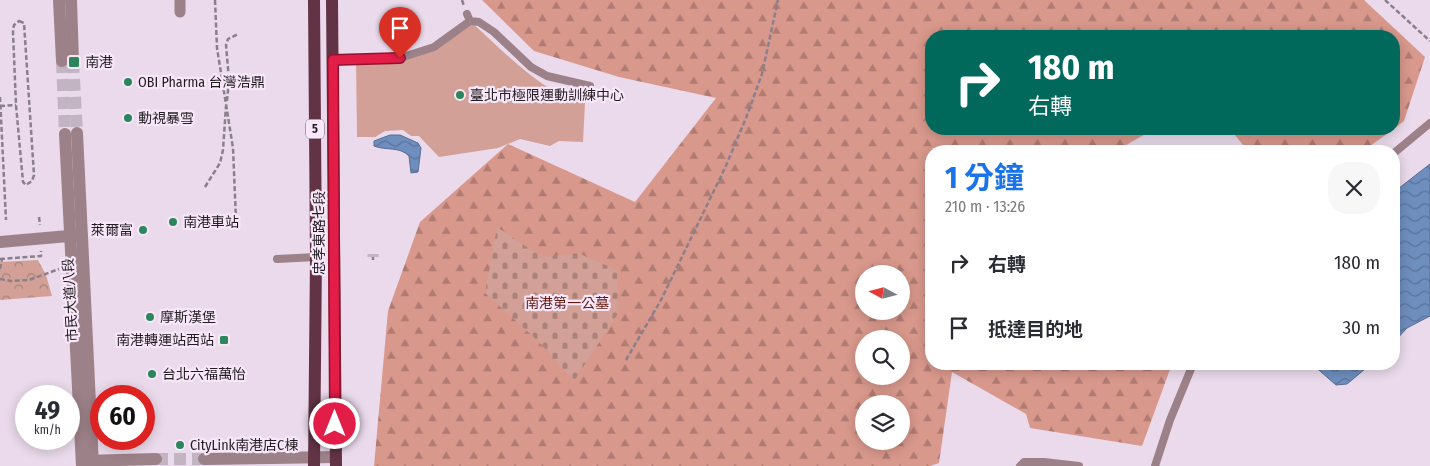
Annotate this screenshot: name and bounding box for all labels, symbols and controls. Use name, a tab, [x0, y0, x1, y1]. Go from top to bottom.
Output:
pin	[379, 7, 421, 58]
icon: arrive	[386, 14, 414, 42]
text: 180 m	[1028, 46, 1114, 88]
icon: right	[945, 50, 1010, 115]
place label: 南港	[85, 54, 113, 71]
marker: 南港	[67, 55, 81, 69]
place label: OBI Pharma 台灣浩鼎	[138, 74, 265, 91]
marker: OBI Pharma 台灣浩鼎	[122, 76, 134, 88]
place label: 臺北市極限運動訓練中心	[470, 87, 624, 104]
marker: 臺北市極限運動訓練中心	[454, 89, 466, 101]
text: 右轉	[1028, 93, 1072, 120]
place label: 動視暴雪	[138, 110, 194, 127]
marker: 動視暴雪	[122, 112, 134, 124]
road number: 5	[306, 120, 324, 138]
text: 1 分鐘	[945, 160, 1024, 196]
button: close	[1328, 162, 1380, 214]
street label: 忠孝東路七段	[311, 191, 328, 275]
text: 210 m · 13:26	[945, 197, 1025, 216]
place label: 南港車站	[183, 214, 239, 231]
marker: 南港車站	[167, 216, 179, 228]
place label: 萊爾富	[91, 222, 133, 239]
marker: 萊爾富	[137, 224, 149, 236]
icon: right	[945, 249, 973, 277]
text: 180 m	[1334, 251, 1380, 274]
text: 右轉	[988, 253, 1026, 276]
street label: 市民大道八段	[60, 258, 81, 342]
north arrow	[855, 265, 910, 320]
map controls	[855, 265, 910, 450]
park label: 南港第一公墓	[525, 295, 609, 312]
place label: 摩斯漢堡	[160, 309, 216, 326]
marker: 摩斯漢堡	[144, 311, 156, 323]
icon: arrive	[945, 314, 973, 342]
text: 30 m	[1342, 316, 1380, 339]
text: 抵達目的地	[988, 318, 1083, 341]
button: search	[855, 330, 910, 385]
place label: 南港轉運站西站	[116, 332, 214, 349]
marker: 南港轉運站西站	[218, 334, 230, 346]
place label: 台北六福萬怡	[162, 366, 246, 383]
marker: 台北六福萬怡	[146, 368, 158, 380]
speed limit sign: 60	[90, 385, 155, 450]
button: layers	[855, 395, 910, 450]
text: 49	[35, 396, 60, 426]
position arrow	[308, 397, 360, 449]
text: km/h	[34, 423, 61, 437]
place label: CityLink南港店C棟	[190, 437, 298, 454]
marker: CityLink南港店C棟	[174, 439, 186, 451]

